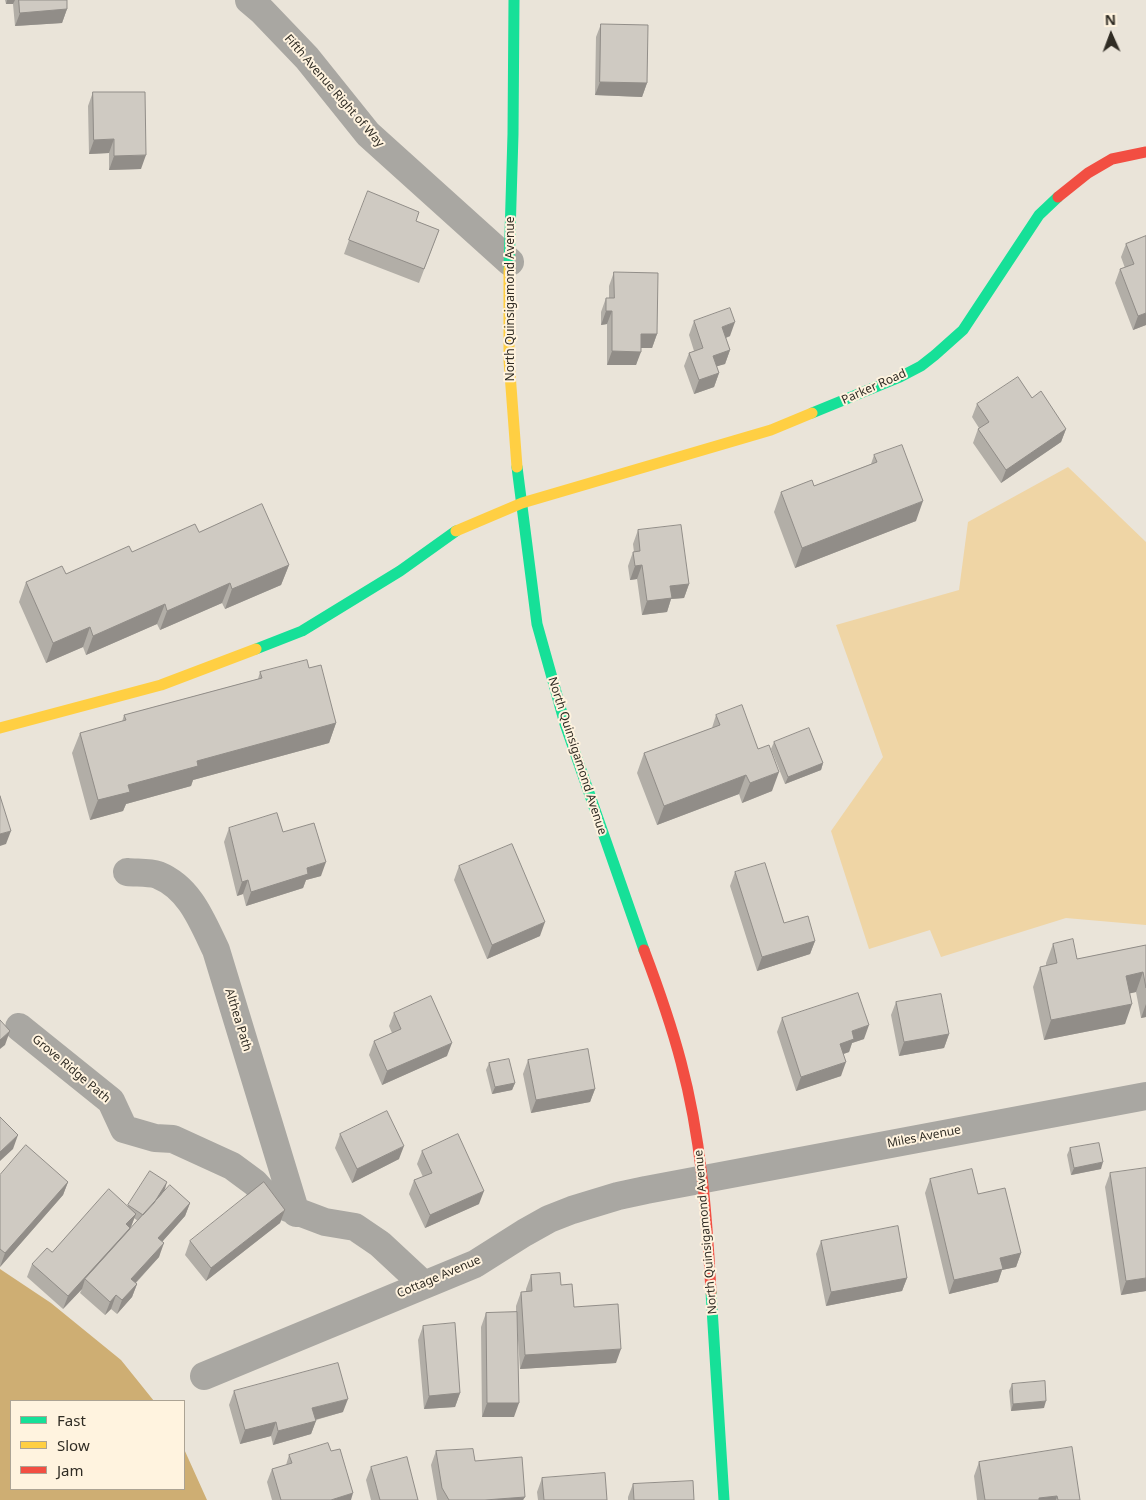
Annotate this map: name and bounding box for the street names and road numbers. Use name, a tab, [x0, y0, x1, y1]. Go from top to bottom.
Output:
street label: Fifth Avenue Right of Way	[281, 32, 387, 150]
street label: North Quinsigamond Avenue	[504, 217, 518, 381]
street label: Parker Road	[840, 366, 908, 408]
street label: North Quinsigamond Avenue	[545, 675, 609, 837]
street label: Althea Path	[222, 987, 254, 1053]
street label: Grove Ridge Path	[29, 1032, 113, 1106]
street label: Miles Avenue	[886, 1123, 962, 1151]
street label: North Quinsigamond Avenue	[692, 1149, 720, 1315]
street label: Cottage Avenue	[395, 1253, 483, 1301]

